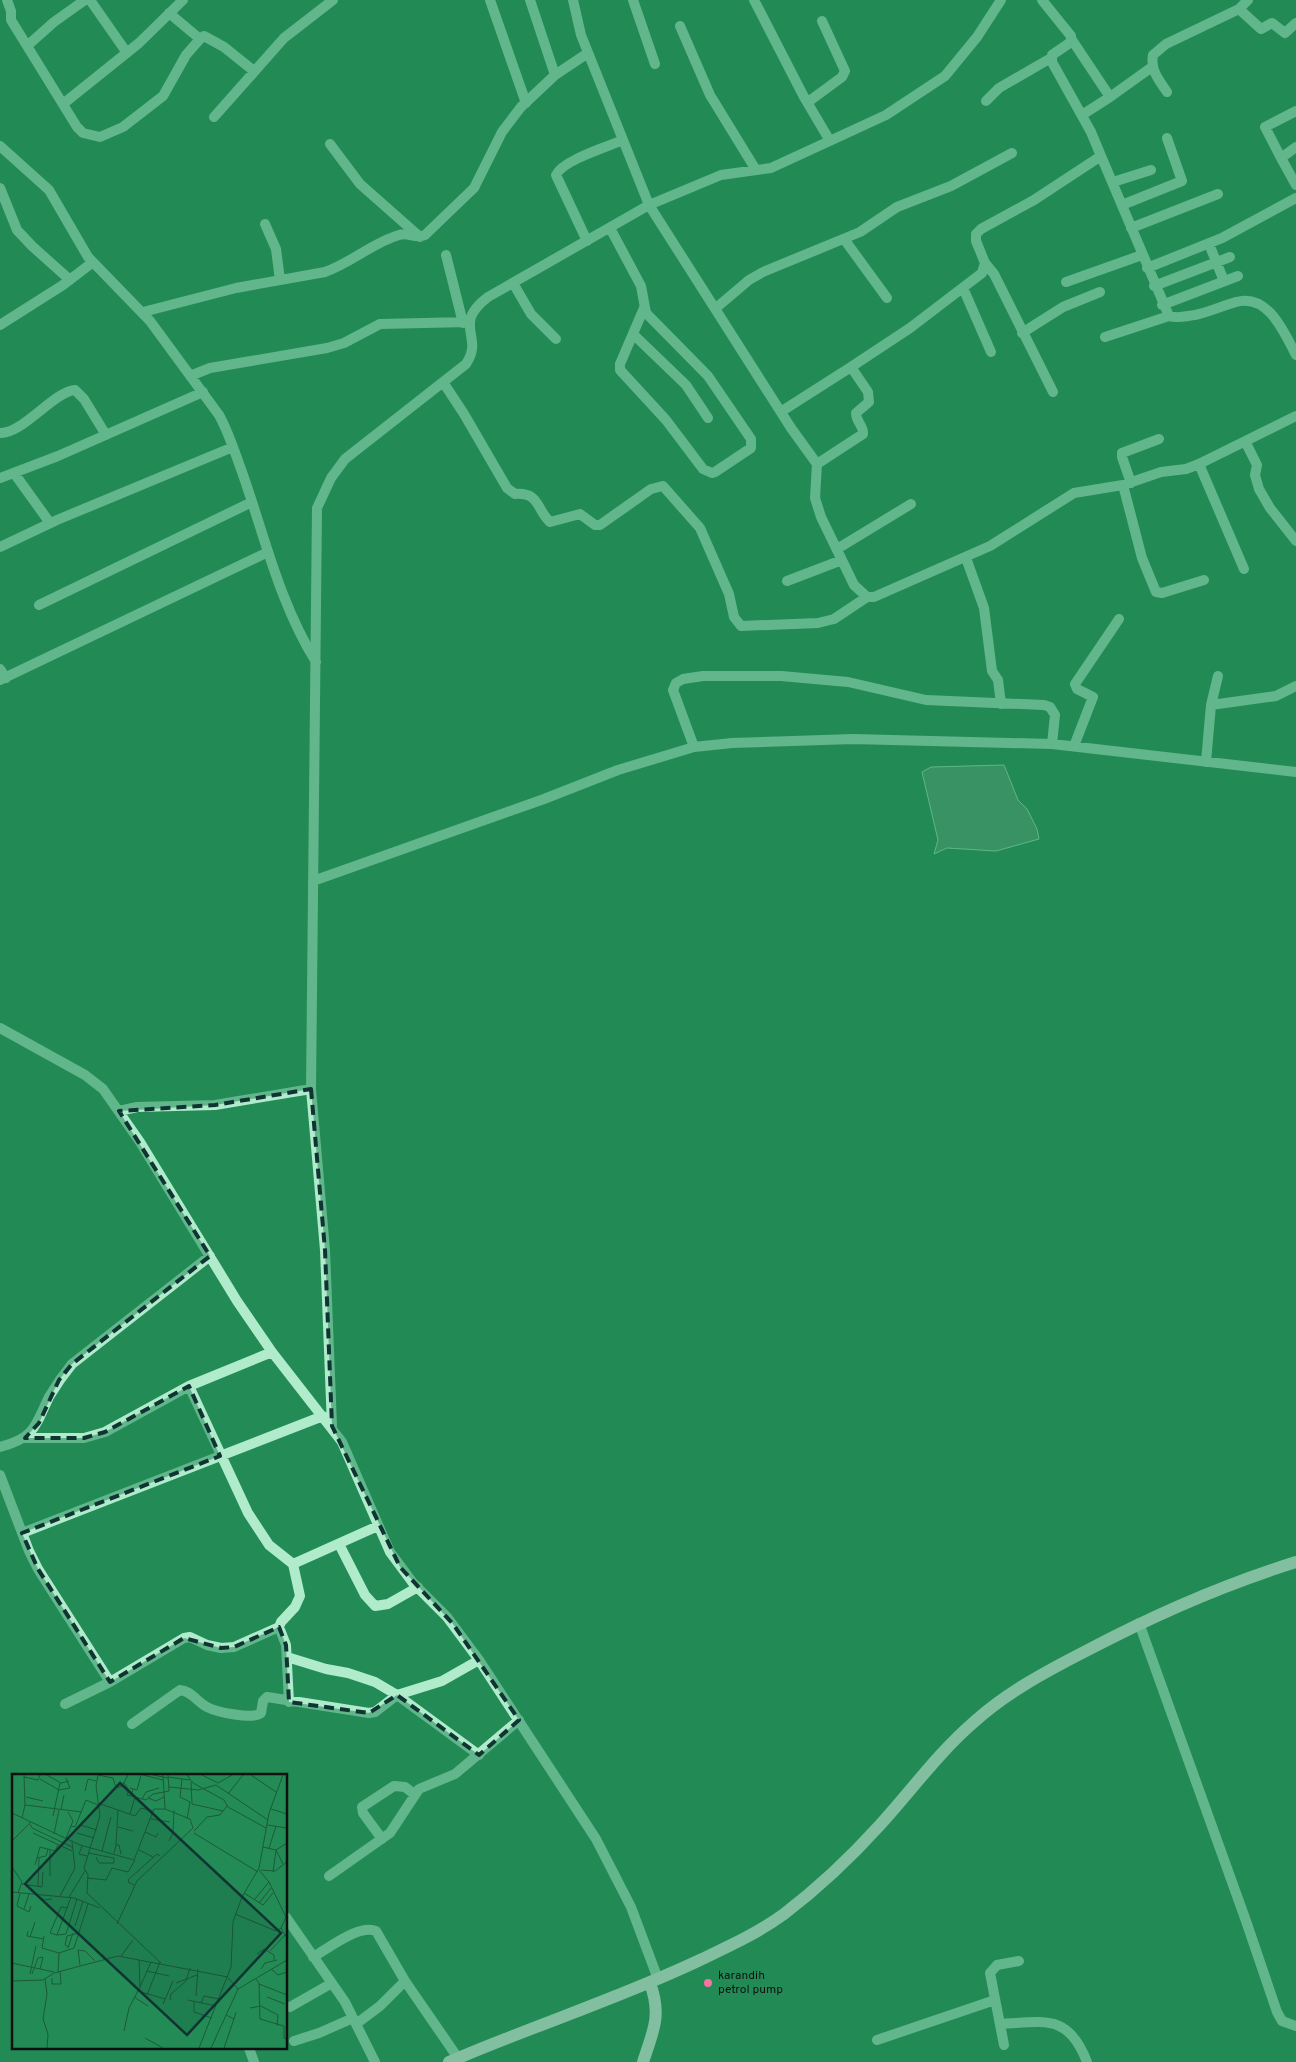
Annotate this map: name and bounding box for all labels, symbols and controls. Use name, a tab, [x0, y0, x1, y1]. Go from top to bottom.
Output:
inset map	[12, 1774, 288, 2050]
place label: karandih petrol pump	[718, 1968, 783, 1998]
marker: karandih petrol pump	[702, 1977, 714, 1989]

